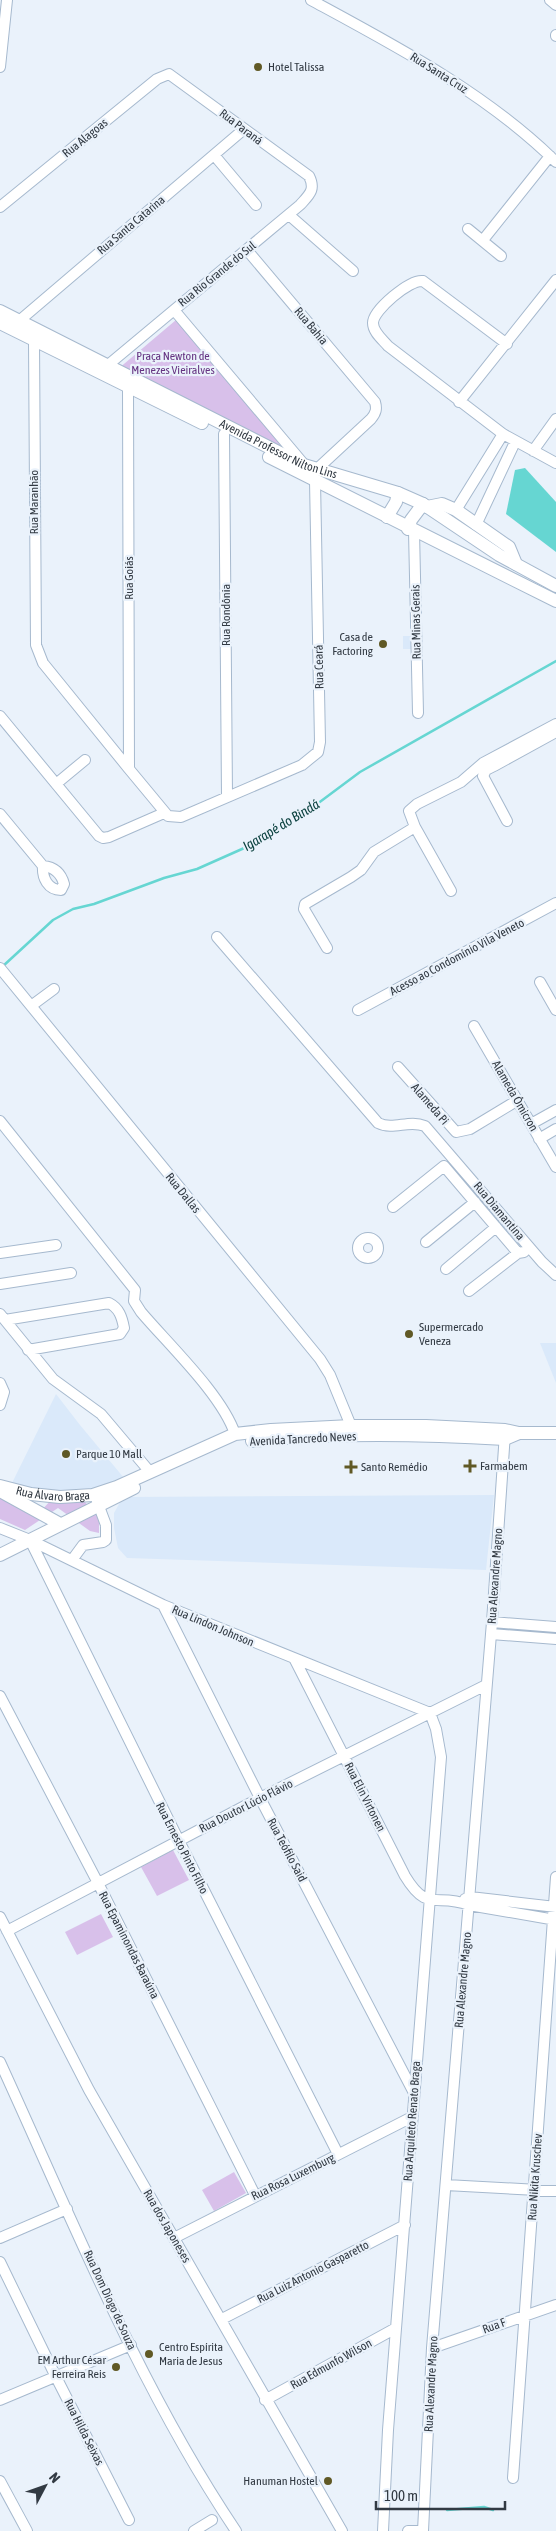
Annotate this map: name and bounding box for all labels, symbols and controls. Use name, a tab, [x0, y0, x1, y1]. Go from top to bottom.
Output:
street label: Rua Santa Cruz	[408, 50, 471, 97]
place label: Hotel Talissa	[268, 60, 324, 74]
marker: Hotel Talissa	[252, 61, 264, 73]
street label: Rua Paraná	[217, 106, 265, 148]
street label: Rua Alagoas	[60, 116, 110, 160]
street label: Rua Santa Catarina	[94, 193, 168, 257]
street label: Rua Rio Grande do Sul	[175, 238, 259, 310]
street label: Rua Bahia	[291, 304, 331, 348]
park label: Praça Newton de Menezes Vieiralves	[131, 349, 215, 377]
street label: Avenida Professor Nilton Lins	[217, 416, 339, 481]
street label: Rua Maranhão	[27, 469, 41, 534]
street label: Rua Goiás	[122, 556, 136, 600]
street label: Rua Rondônia	[219, 584, 233, 646]
street label: Rua Minas Gerais	[408, 584, 424, 660]
place label: Casa de Factoring	[332, 630, 374, 658]
marker: Casa de Factoring	[377, 638, 389, 650]
street label: Rua Ceará	[312, 645, 326, 689]
water label: Igarapé do Bindá	[240, 796, 323, 854]
street label: Acesso ao Condomínio Vila Veneto	[387, 915, 527, 998]
street label: Alameda Ômicron	[489, 1058, 541, 1134]
street label: Alameda Pi	[408, 1081, 452, 1127]
street label: Rua Dallas	[163, 1170, 203, 1216]
street label: Rua Diamantina	[471, 1179, 527, 1243]
place label: Supermercado Veneza	[419, 1320, 484, 1348]
marker: Supermercado Veneza	[403, 1328, 415, 1340]
street label: Avenida Tancredo Neves	[249, 1429, 357, 1449]
place label: Parque 10 Mall	[76, 1447, 143, 1461]
marker: Parque 10 Mall	[60, 1448, 72, 1460]
place label: Farmabem	[480, 1459, 528, 1473]
place label: Santo Remédio	[361, 1460, 428, 1474]
marker: Farmabem	[464, 1460, 476, 1472]
marker: Santo Remédio	[345, 1461, 357, 1473]
street label: Rua Álvaro Braga	[15, 1483, 90, 1504]
street label: Rua Alexandre Magno	[485, 1527, 505, 1624]
street label: Rua Lindon Johnson	[170, 1602, 256, 1650]
street label: Rua Elin Virtonen	[342, 1760, 388, 1834]
street label: Rua Doutor Lúcio Flávio	[197, 1776, 295, 1836]
street label: Rua Ernesto Pinto Filho	[153, 1800, 211, 1896]
street label: Rua Teófilo Said	[264, 1816, 310, 1884]
street label: Rua Epaminondas Baraúna	[96, 1889, 162, 2001]
street label: Rua Alexandre Magno	[452, 1931, 474, 2028]
street label: Rua Arquiteto Renato Braga	[401, 2060, 423, 2182]
street label: Rua Nikita Kruschev	[525, 2133, 545, 2221]
street label: Rua Rosa Luxemburg	[249, 2150, 338, 2203]
street label: Rua dos Japoneses	[140, 2187, 194, 2265]
street label: Rua Luiz Antonio Gasparetto	[255, 2238, 372, 2306]
street label: Rua Dom Diogo de Souza	[81, 2248, 139, 2352]
street label: Rua F	[480, 2315, 508, 2337]
street label: Rua Alexandre Magno	[421, 2335, 441, 2432]
street label: Rua Edmunfo Wilson	[288, 2336, 374, 2392]
place label: Centro Espírita Maria de Jesus	[159, 2340, 223, 2368]
marker: Centro Espírita Maria de Jesus	[143, 2348, 155, 2360]
place label: EM Arthur César Ferreira Reis	[37, 2353, 106, 2381]
marker: EM Arthur César Ferreira Reis	[110, 2361, 122, 2373]
street label: Rua Hilda Seixas	[61, 2396, 107, 2468]
north arrow	[20, 2461, 70, 2511]
text: N	[46, 2469, 64, 2486]
place label: Hanuman Hostel	[243, 2474, 319, 2488]
marker: Hanuman Hostel	[322, 2475, 334, 2487]
scale bar	[376, 2478, 505, 2510]
text: 100 m	[384, 2487, 418, 2504]

